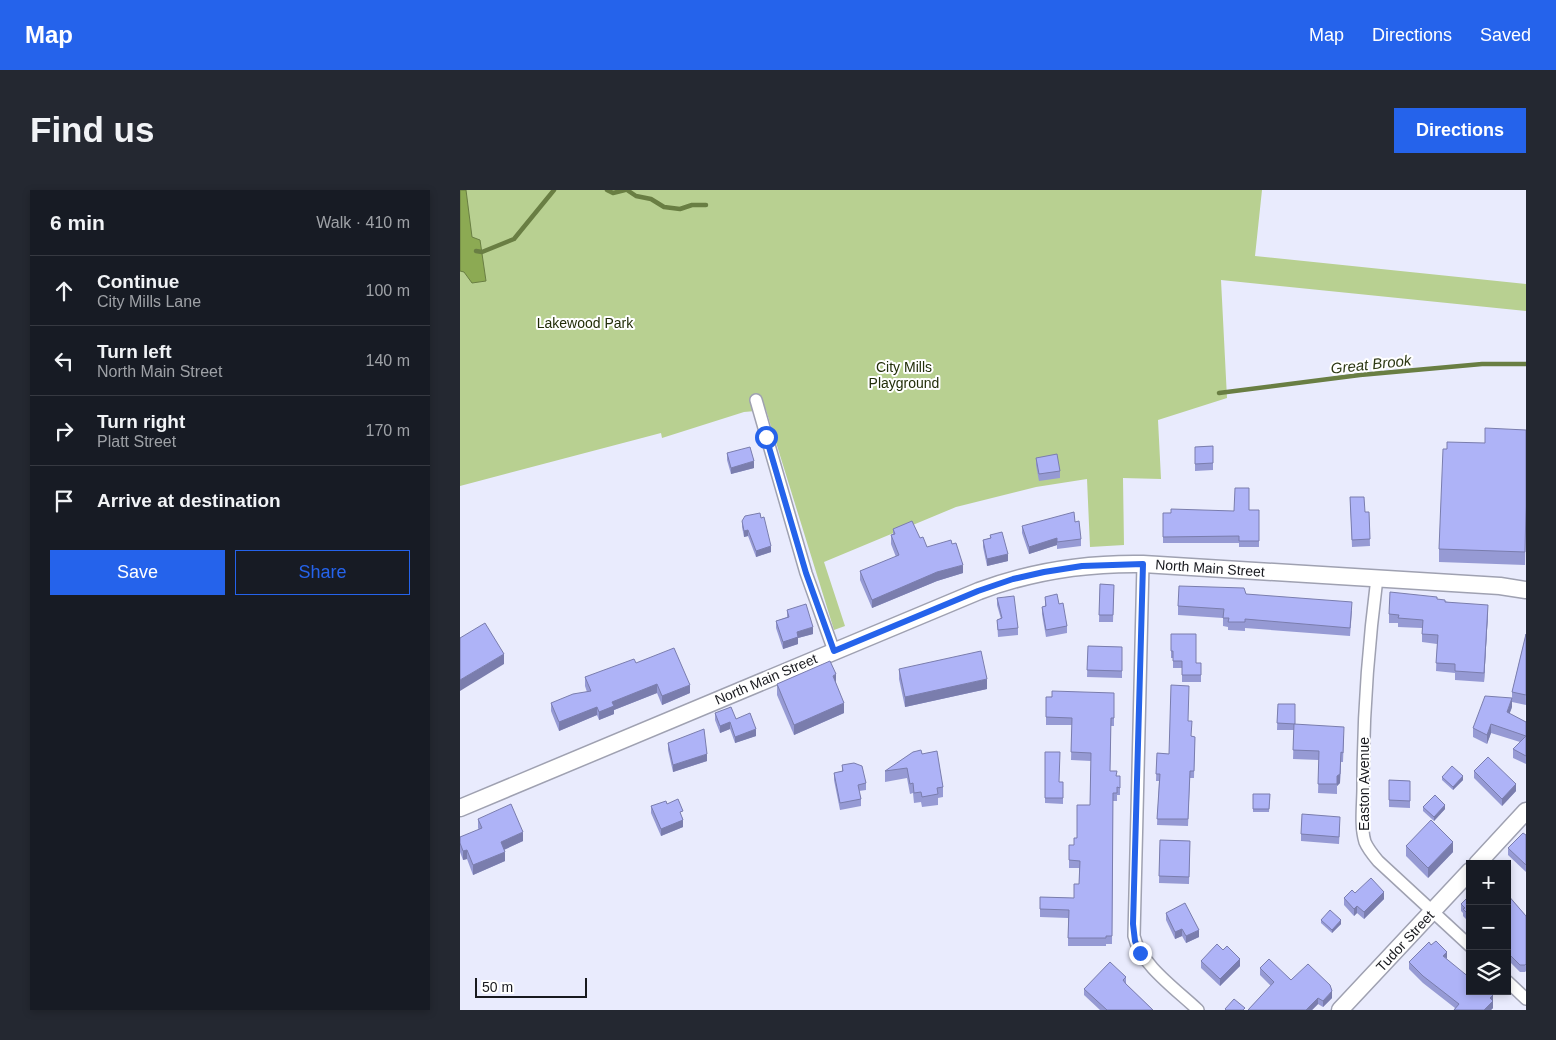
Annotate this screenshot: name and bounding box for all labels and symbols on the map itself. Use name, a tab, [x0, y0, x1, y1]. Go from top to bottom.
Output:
park label: Lakewood Park	[537, 315, 634, 331]
water label: Great Brook	[1330, 351, 1414, 377]
park label: City Mills Playground	[869, 359, 939, 391]
route start	[755, 426, 778, 449]
street label: North Main Street	[1155, 556, 1265, 580]
street label: North Main Street	[712, 650, 820, 708]
street label: Easton Avenue	[1356, 737, 1372, 831]
street label: Tudor Street	[1373, 907, 1437, 975]
route end	[1129, 942, 1152, 965]
scale bar	[475, 975, 588, 998]

